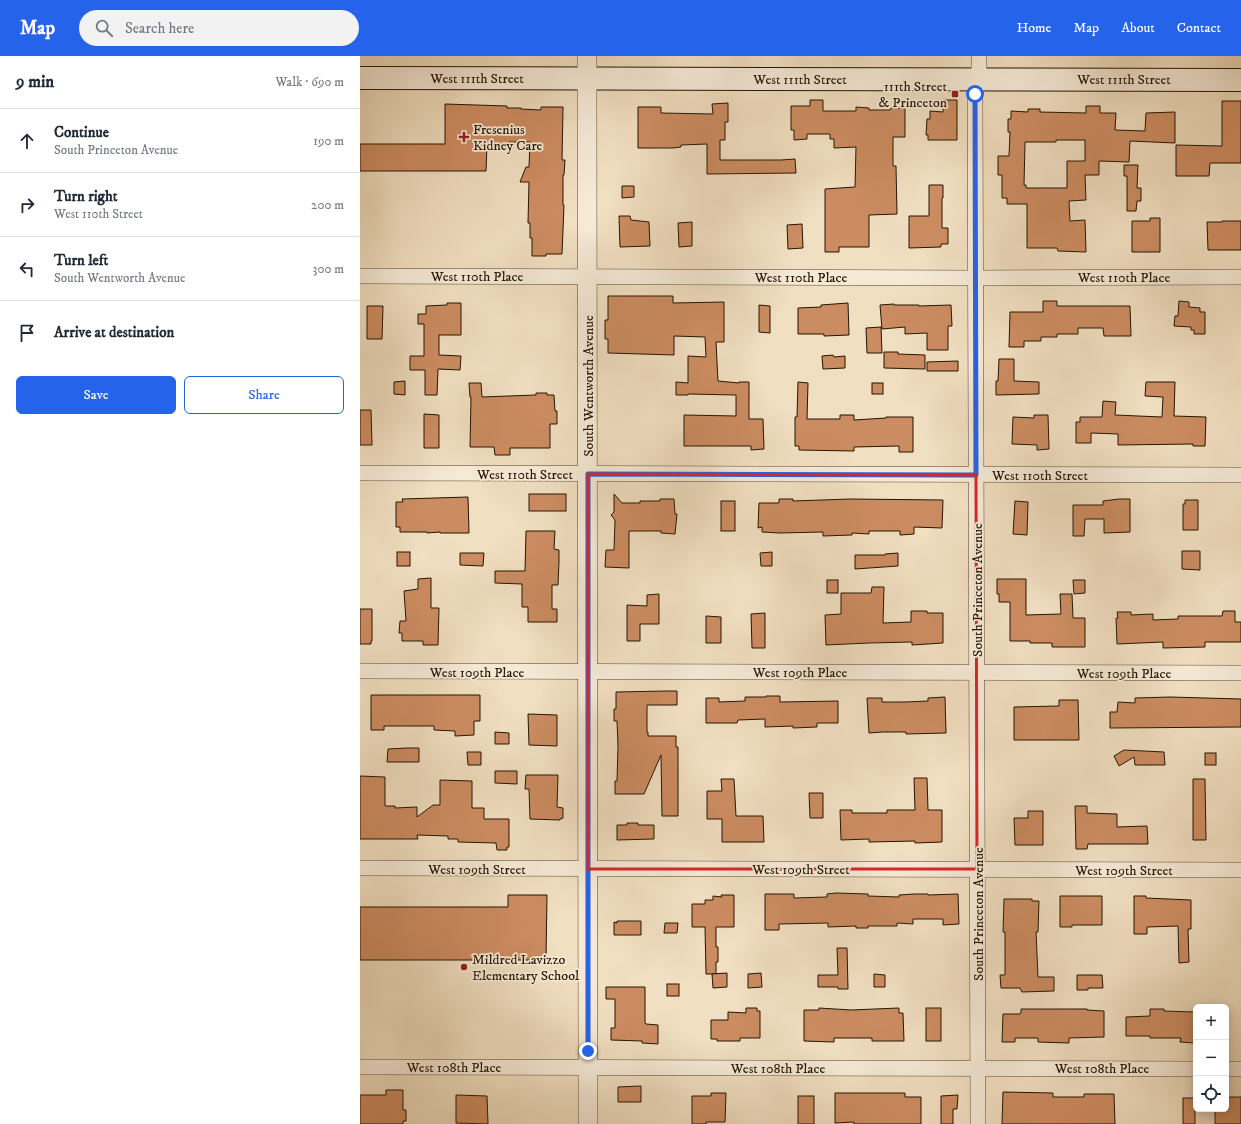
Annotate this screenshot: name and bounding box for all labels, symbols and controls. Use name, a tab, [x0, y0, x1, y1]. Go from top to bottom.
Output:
search box	[79, 10, 359, 46]
text: Map	[20, 17, 55, 40]
icon: search	[93, 17, 115, 39]
text: Search here	[125, 19, 194, 38]
text: Home	[1017, 19, 1051, 37]
text: Map	[1073, 19, 1099, 37]
text: About	[1121, 19, 1155, 37]
text: Contact	[1177, 19, 1221, 37]
street label: West 111th Street	[429, 70, 524, 88]
text: 9 min	[16, 71, 54, 93]
street label: West 111th Street	[752, 71, 847, 89]
street label: West 111th Street	[1076, 71, 1171, 89]
text: Walk · 690 m	[275, 74, 344, 90]
place label: 111th Street & Princeton	[879, 78, 948, 112]
route start	[966, 85, 984, 103]
marker: 111th Street & Princeton	[950, 89, 960, 99]
place label: Fresenius Kidney Care	[473, 121, 543, 155]
text: Continue	[54, 123, 109, 142]
icon: ahead	[16, 130, 38, 152]
marker: Fresenius Kidney Care	[458, 131, 470, 143]
text: 190 m	[313, 133, 344, 149]
text: South Princeton Avenue	[54, 142, 178, 158]
text: Turn right	[54, 187, 117, 206]
icon: right	[16, 194, 38, 216]
text: 200 m	[311, 197, 344, 213]
text: West 110th Street	[54, 206, 143, 222]
text: Turn left	[54, 251, 108, 270]
icon: left	[16, 258, 38, 280]
text: 300 m	[313, 261, 344, 277]
street label: West 110th Place	[430, 268, 524, 286]
street label: West 110th Place	[754, 269, 848, 287]
street label: West 110th Place	[1077, 269, 1171, 287]
text: South Wentworth Avenue	[54, 270, 185, 286]
street label: South Wentworth Avenue	[580, 315, 598, 457]
icon: arrive	[16, 322, 38, 344]
text: Arrive at destination	[54, 323, 174, 342]
button: Save	[16, 376, 176, 414]
button: Share	[184, 376, 344, 414]
street label: West 110th Street	[476, 466, 573, 484]
street label: West 110th Street	[991, 467, 1088, 485]
street label: South Princeton Avenue	[969, 523, 987, 657]
street label: West 109th Place	[429, 664, 524, 682]
street label: West 109th Place	[752, 664, 847, 682]
street label: West 109th Place	[1076, 665, 1171, 683]
street label: South Princeton Avenue	[970, 847, 988, 981]
street label: West 109th Street	[427, 861, 526, 879]
street label: West 109th Street	[751, 861, 850, 879]
street label: West 109th Street	[1074, 862, 1173, 880]
place label: Mildred Lavizzo Elementary School	[472, 951, 580, 985]
marker: Mildred Lavizzo Elementary School	[459, 962, 469, 972]
map controls	[1193, 1004, 1229, 1112]
button: +	[1193, 1004, 1229, 1040]
button: −	[1193, 1040, 1229, 1076]
route end	[579, 1042, 597, 1060]
street label: West 108th Place	[406, 1059, 502, 1077]
street label: West 108th Place	[730, 1060, 826, 1078]
street label: West 108th Place	[1054, 1060, 1150, 1078]
button: locate	[1193, 1076, 1229, 1112]

